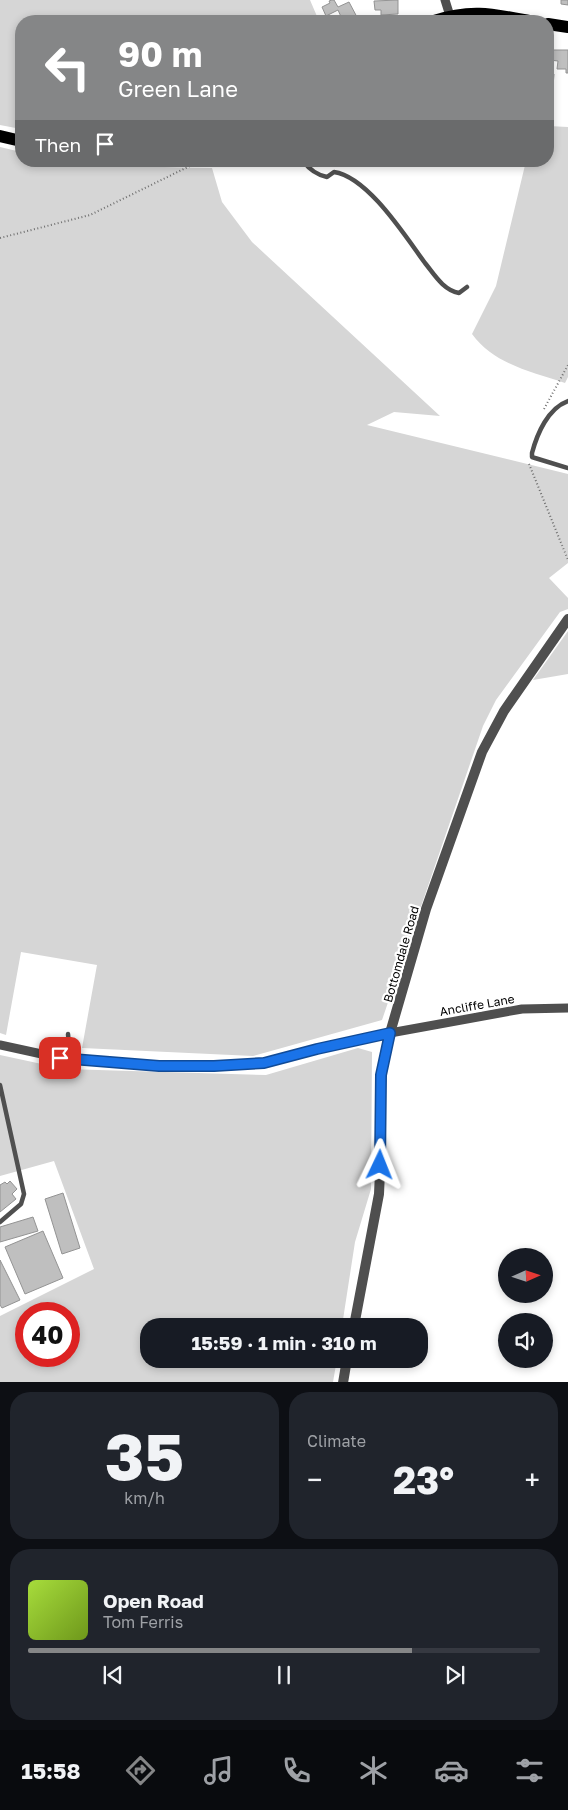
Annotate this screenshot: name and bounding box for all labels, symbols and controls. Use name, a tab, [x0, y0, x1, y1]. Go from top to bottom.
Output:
text: 90 m	[118, 33, 202, 75]
icon: left	[35, 35, 100, 100]
text: Green Lane	[118, 75, 238, 102]
icon: arrive	[91, 130, 119, 158]
text: Then	[35, 133, 81, 156]
street label: Bottomdale Road	[380, 904, 422, 1004]
street label: Ancliffe Lane	[438, 991, 516, 1019]
pin	[39, 1037, 81, 1079]
icon: arrive	[46, 1044, 74, 1072]
position arrow	[353, 1138, 405, 1190]
north arrow	[498, 1248, 552, 1302]
map controls	[498, 1248, 553, 1368]
speed limit sign: 40	[15, 1302, 80, 1367]
button: sound	[498, 1313, 553, 1368]
text: 15:59 · 1 min · 310 m	[191, 1331, 377, 1354]
text: 35	[105, 1416, 184, 1494]
text: Climate	[307, 1431, 366, 1451]
text: 23°	[393, 1457, 454, 1502]
text: −	[307, 1463, 322, 1496]
text: +	[525, 1463, 540, 1496]
text: km/h	[124, 1488, 165, 1508]
text: Open Road	[103, 1589, 204, 1612]
text: Tom Ferris	[103, 1612, 183, 1632]
icon: previous	[99, 1661, 127, 1689]
icon: pause	[270, 1661, 298, 1689]
icon: next	[441, 1661, 469, 1689]
icon: directions	[123, 1753, 158, 1788]
icon: music	[201, 1753, 236, 1788]
icon: phone	[279, 1753, 314, 1788]
icon: climate	[356, 1753, 391, 1788]
icon: car	[434, 1753, 469, 1788]
icon: filters	[512, 1753, 547, 1788]
text: 15:58	[21, 1757, 81, 1784]

